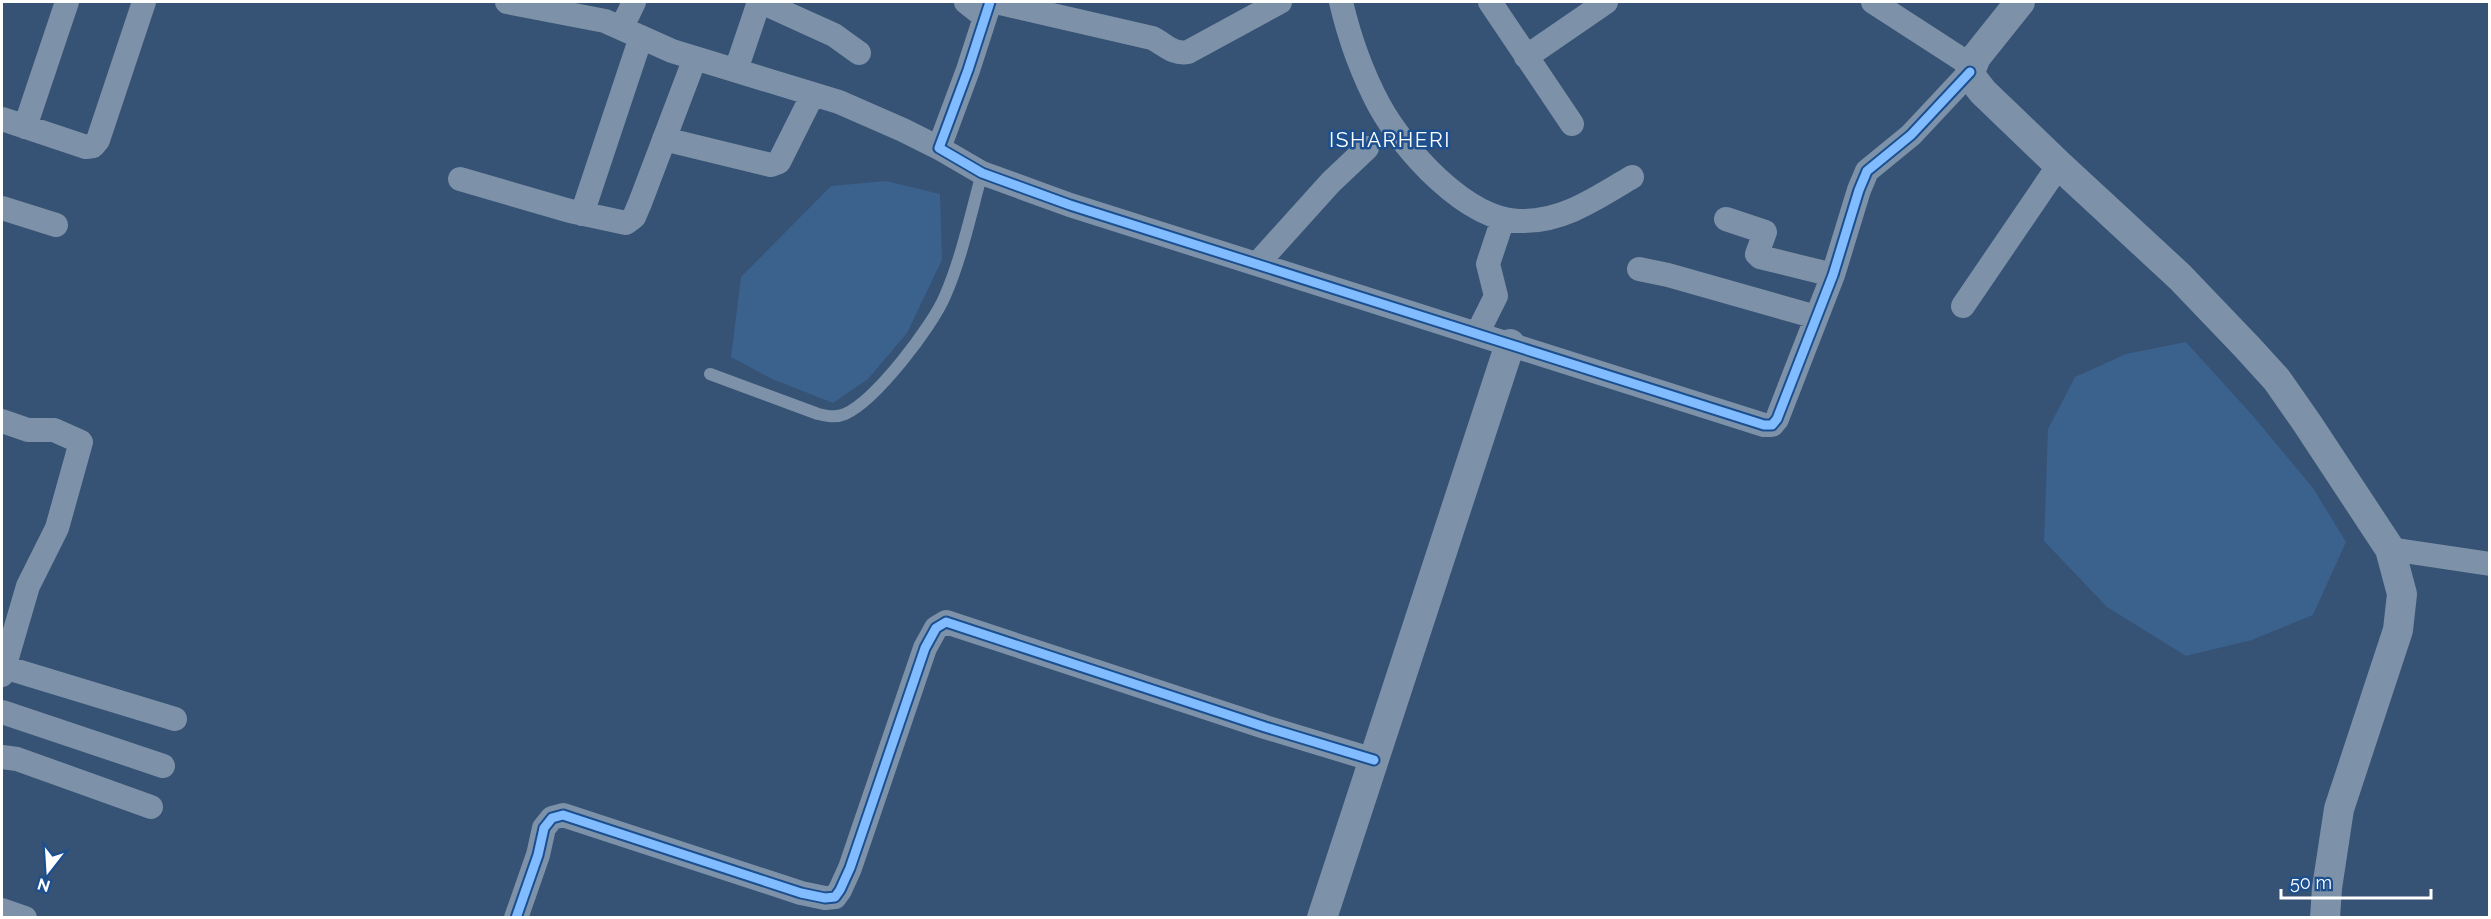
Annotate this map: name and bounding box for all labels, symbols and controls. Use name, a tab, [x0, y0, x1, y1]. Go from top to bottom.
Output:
district label: ISHARHERI	[1329, 127, 1451, 152]
north arrow	[18, 841, 78, 901]
scale bar	[2281, 862, 2431, 900]
text: 50 m	[2290, 872, 2332, 893]
text: N	[35, 874, 52, 896]

